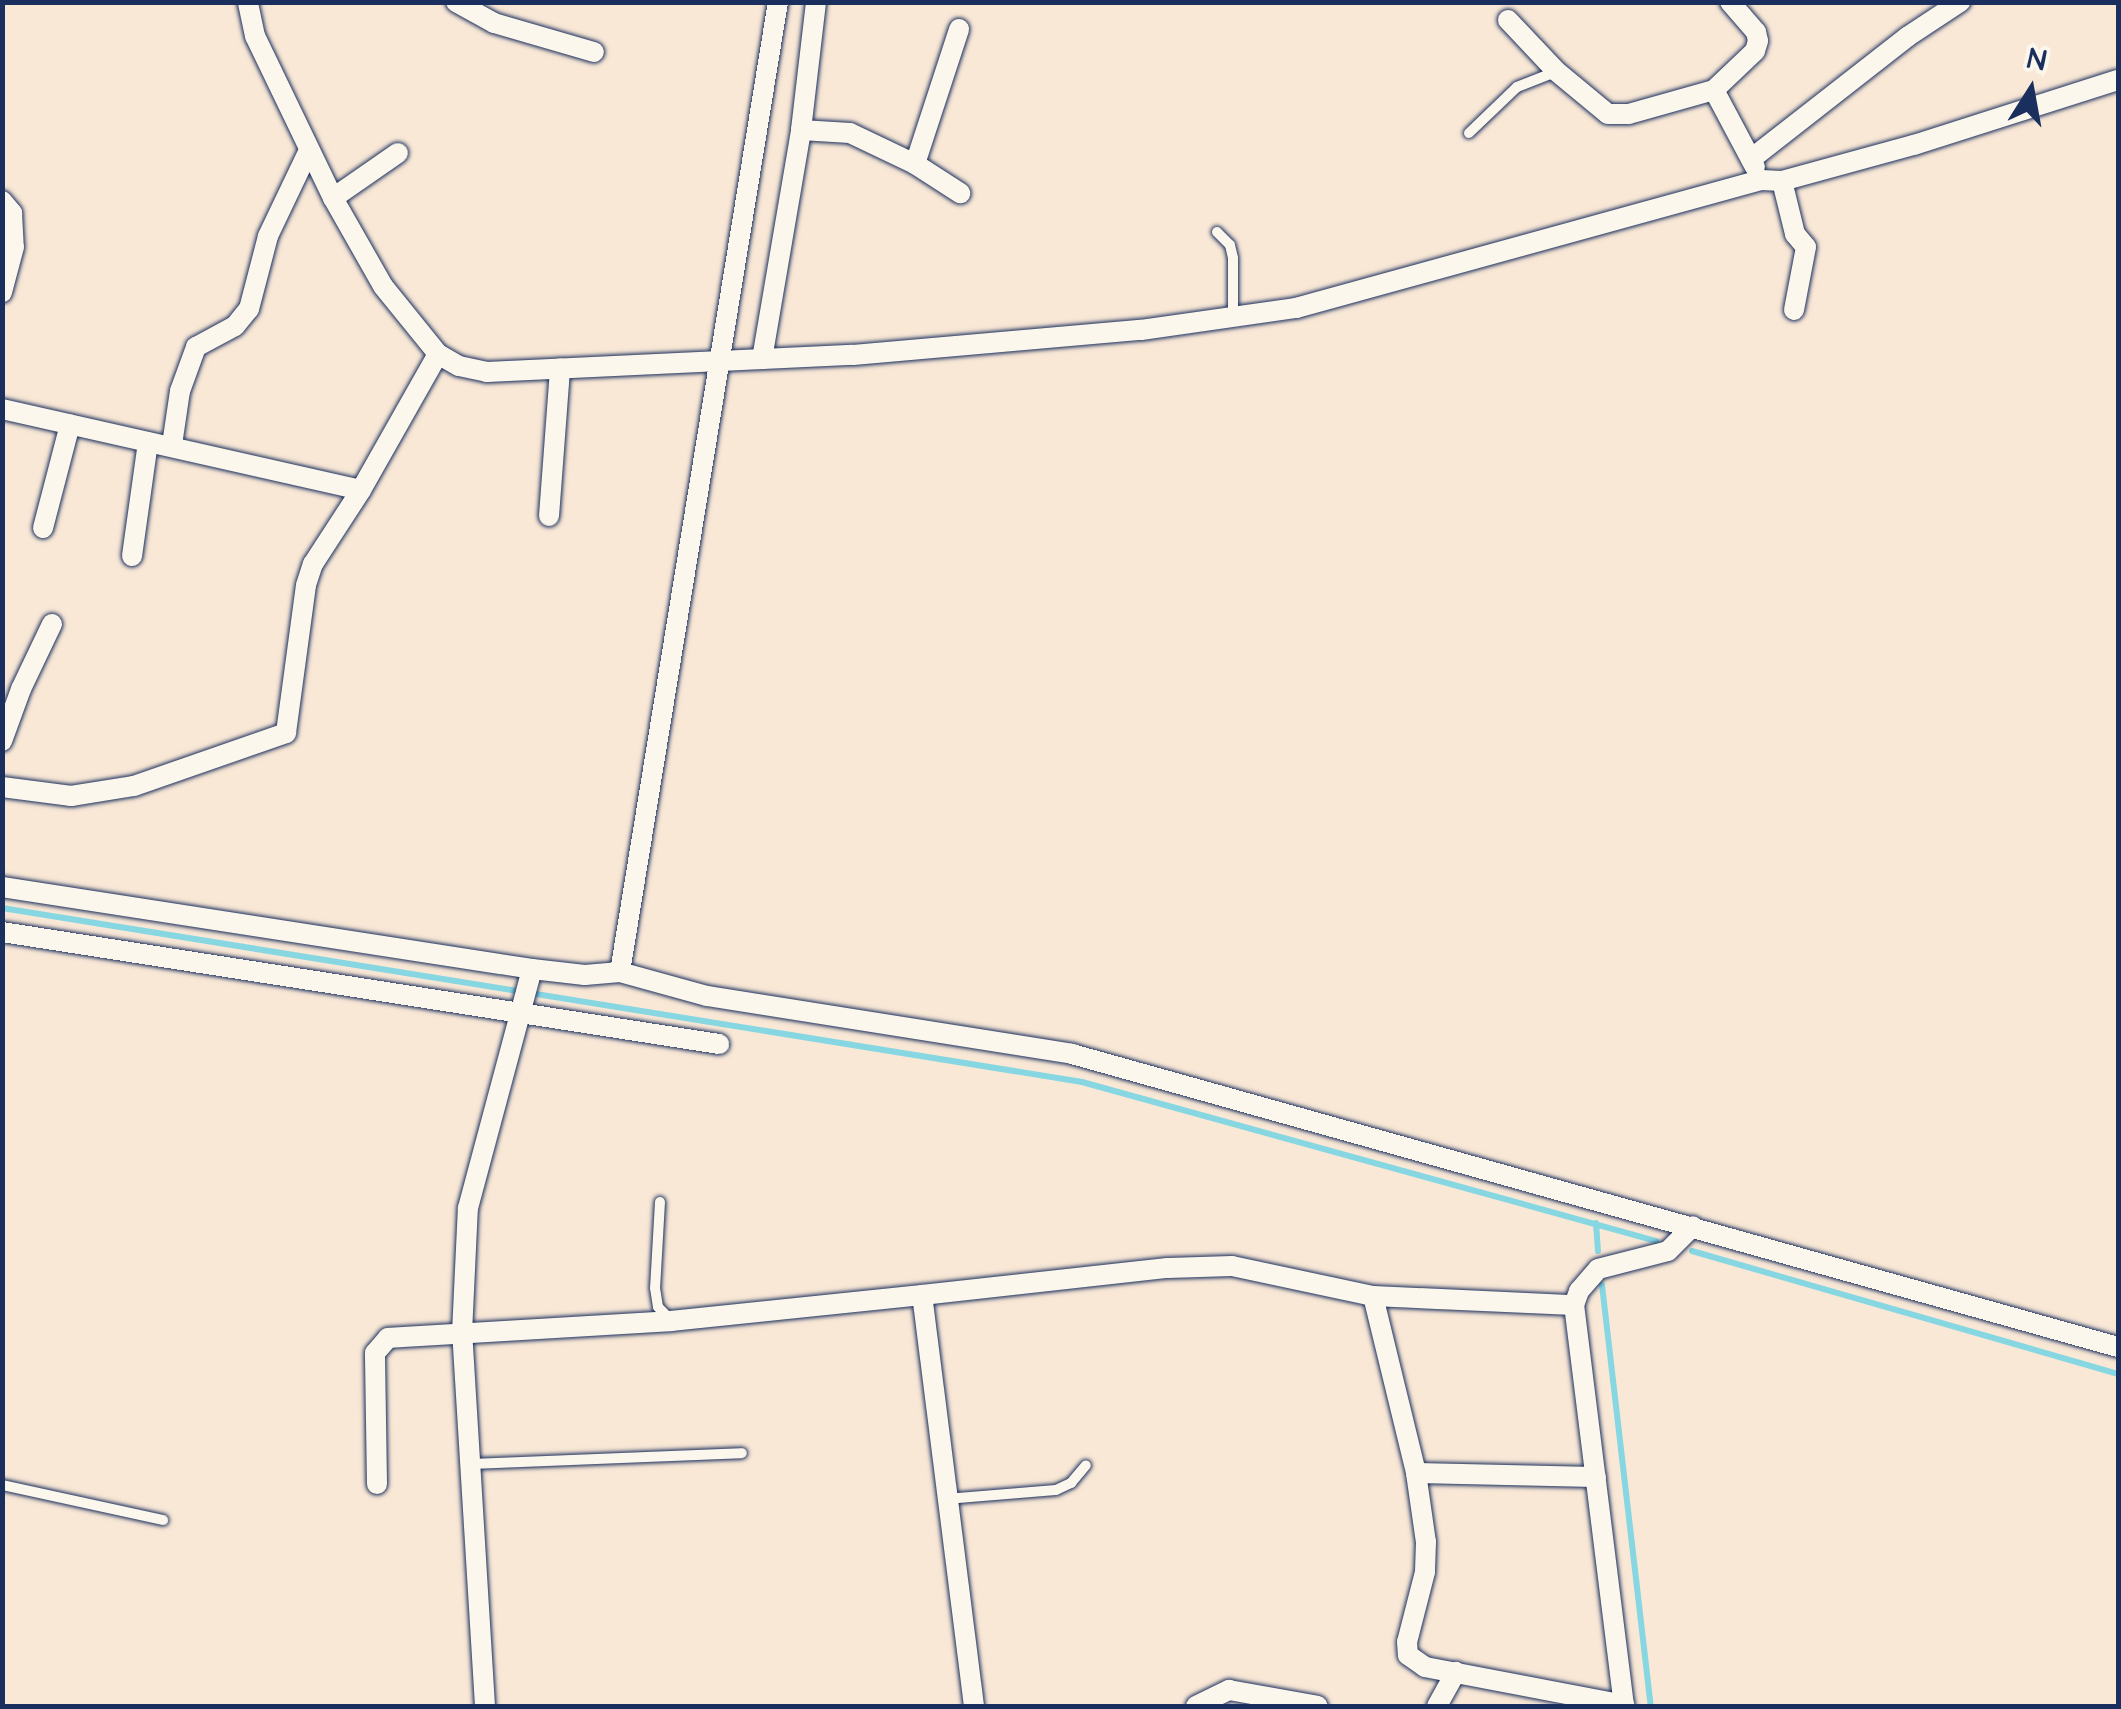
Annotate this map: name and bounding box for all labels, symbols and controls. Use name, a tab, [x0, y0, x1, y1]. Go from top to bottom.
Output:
text: N	[2024, 39, 2049, 81]
north arrow	[1981, 40, 2081, 140]

